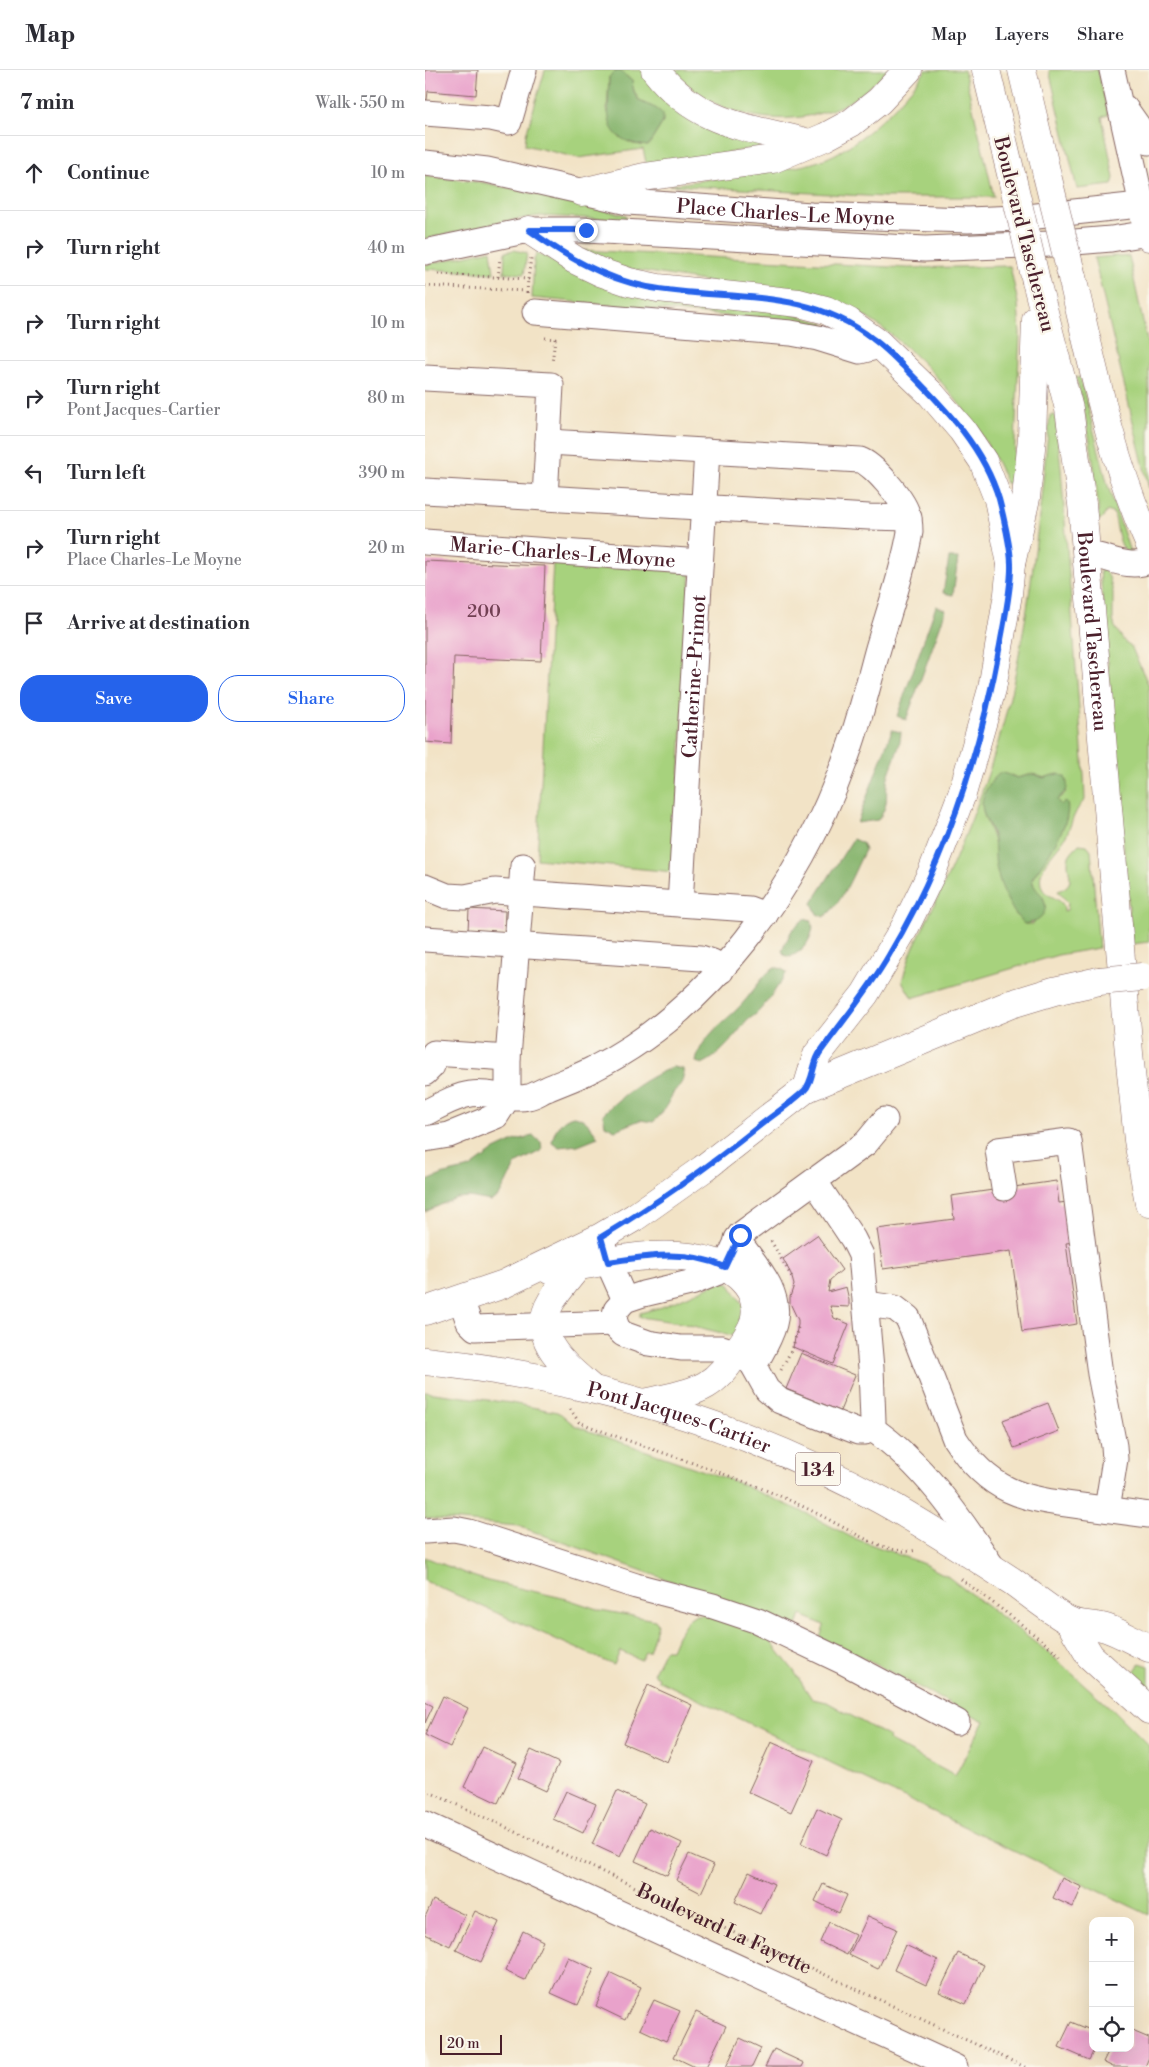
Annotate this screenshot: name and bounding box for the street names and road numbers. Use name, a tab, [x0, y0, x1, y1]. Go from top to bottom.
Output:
street label: Boulevard Taschereau	[987, 133, 1060, 335]
street label: Place Charles-Le Moyne	[676, 194, 895, 232]
street label: Boulevard Taschereau	[1070, 530, 1112, 733]
street label: Marie-Charles-Le Moyne	[449, 533, 676, 574]
street label: Catherine-Primot	[678, 594, 712, 759]
street label: Pont Jacques-Cartier	[584, 1378, 775, 1460]
road number: 134	[795, 1452, 841, 1486]
street label: Boulevard La Fayette	[632, 1878, 815, 1981]

